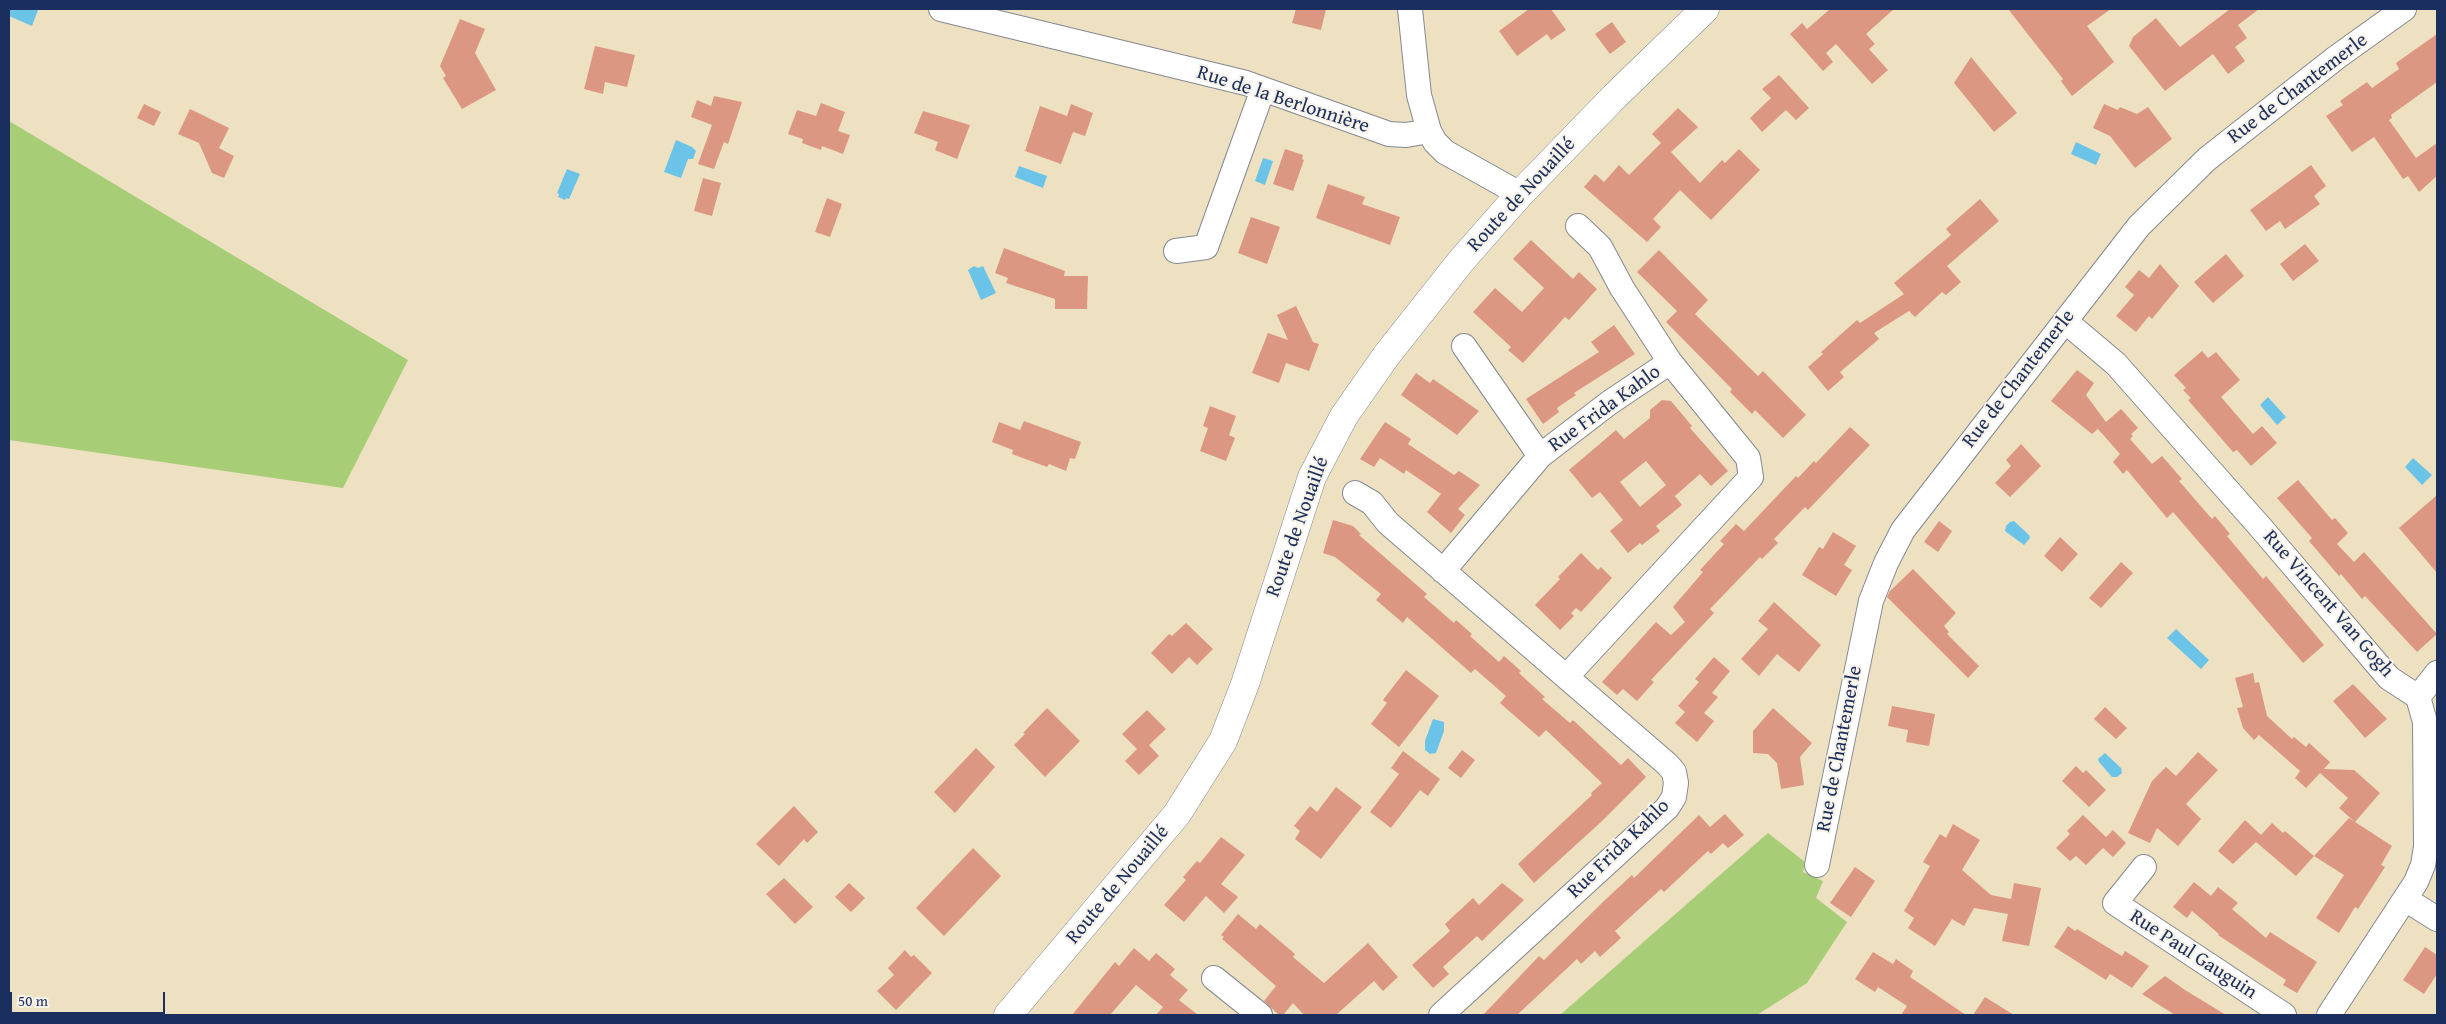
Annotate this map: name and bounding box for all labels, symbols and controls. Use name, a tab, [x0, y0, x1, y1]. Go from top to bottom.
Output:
street label: Rue de Chantemerle	[2223, 29, 2373, 149]
street label: Rue de la Berlonnière	[1194, 61, 1372, 139]
street label: Route de Nouaillé	[1463, 133, 1581, 257]
street label: Rue de Chantemerle	[1958, 305, 2080, 453]
street label: Rue Frida Kahlo	[1544, 360, 1666, 458]
street label: Route de Nouaillé	[1261, 454, 1335, 600]
street label: Rue Vincent Van Gogh	[2258, 525, 2398, 683]
street label: Rue de Chantemerle	[1812, 664, 1868, 834]
street label: Rue Frida Kahlo	[1563, 794, 1675, 904]
street label: Route de Nouaillé	[1061, 821, 1175, 949]
street label: Rue Paul Gauguin	[2125, 905, 2261, 1005]
scale bar	[12, 982, 168, 1014]
text: 50 m	[18, 990, 48, 1011]

